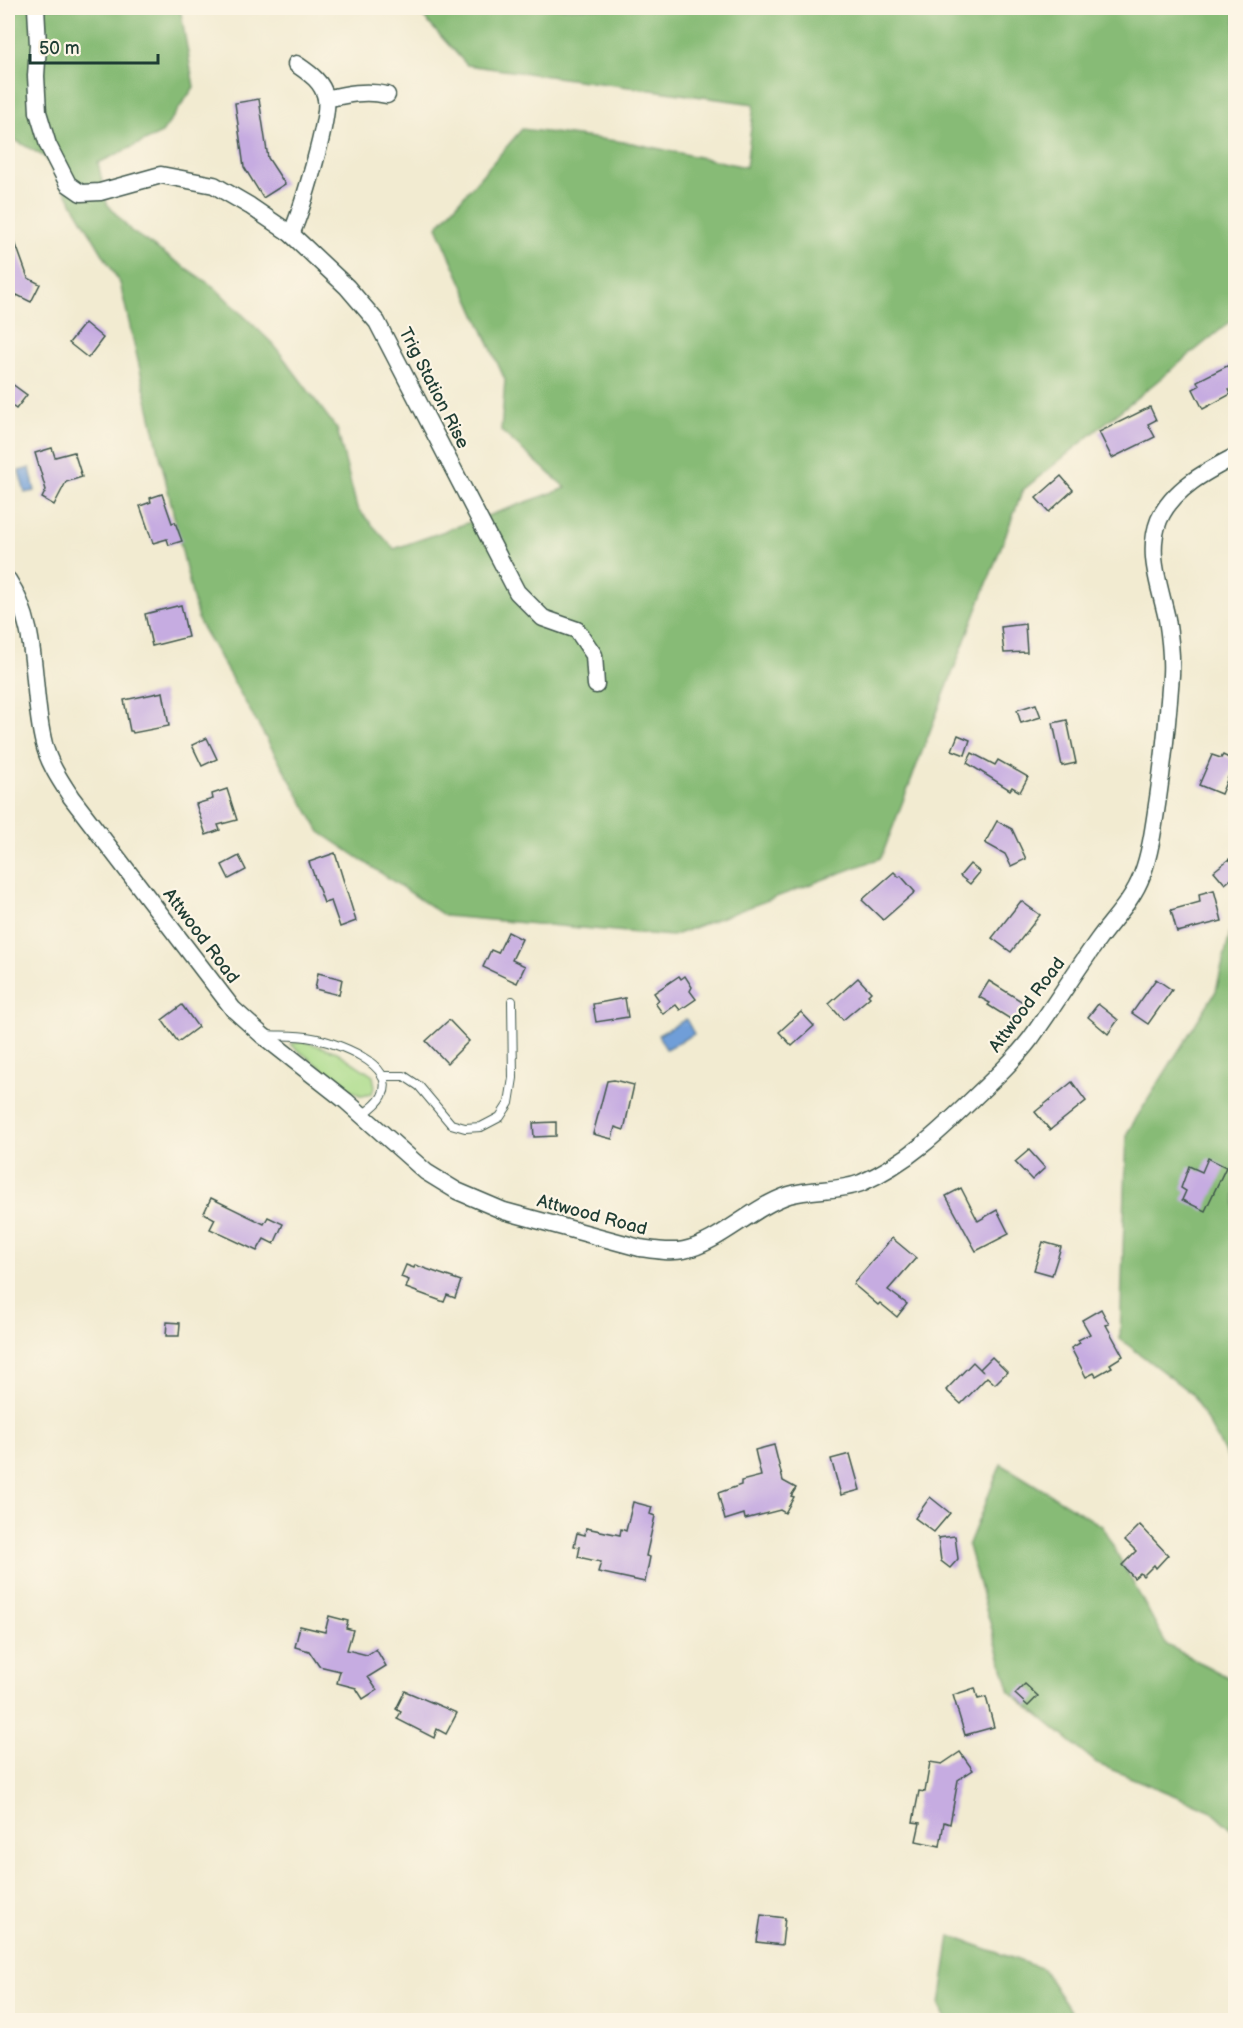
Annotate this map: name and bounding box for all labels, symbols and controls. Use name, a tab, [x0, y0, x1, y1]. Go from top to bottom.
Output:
scale bar	[30, 27, 158, 65]
text: 50 m	[39, 38, 80, 59]
street label: Trig Station Rise	[394, 324, 474, 452]
street label: Attwood Road	[159, 884, 243, 988]
street label: Attwood Road	[985, 953, 1069, 1057]
street label: Attwood Road	[535, 1190, 649, 1240]

